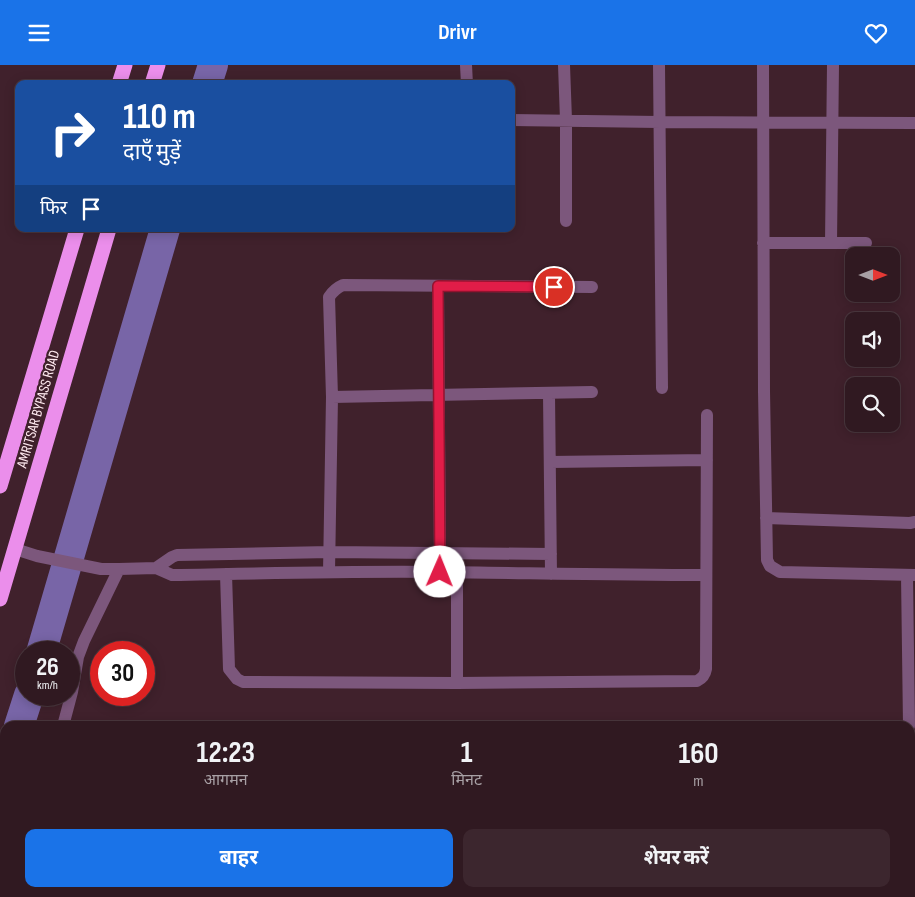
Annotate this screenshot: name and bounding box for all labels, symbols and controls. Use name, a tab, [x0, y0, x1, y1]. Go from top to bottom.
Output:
icon: menu	[25, 19, 53, 47]
text: Drivr	[438, 19, 477, 46]
icon: heart	[862, 19, 890, 47]
text: 110 m	[123, 96, 196, 139]
icon: right	[40, 100, 105, 165]
text: दाएँ मुड़ें	[123, 139, 181, 166]
icon: arrive	[77, 195, 105, 223]
text: फिर	[40, 197, 67, 220]
north arrow	[845, 247, 900, 303]
map controls	[845, 247, 900, 432]
pin	[533, 266, 575, 308]
icon: arrive	[540, 273, 568, 301]
button: sound	[845, 312, 900, 367]
street label: AMRITSAR BYPASS ROAD	[12, 348, 64, 471]
button: search	[845, 377, 900, 432]
position arrow	[413, 545, 465, 597]
speed limit sign: 30	[90, 641, 155, 706]
text: 26	[36, 652, 59, 683]
text: km/h	[37, 678, 58, 693]
text: 12:23	[196, 735, 255, 771]
text: 1	[461, 735, 473, 771]
text: 160	[678, 736, 719, 772]
text: आगमन	[204, 771, 248, 790]
text: मिनट	[451, 771, 482, 790]
text: m	[693, 772, 704, 791]
button: बाहर	[25, 829, 453, 887]
button: शेयर करें	[463, 829, 890, 887]

